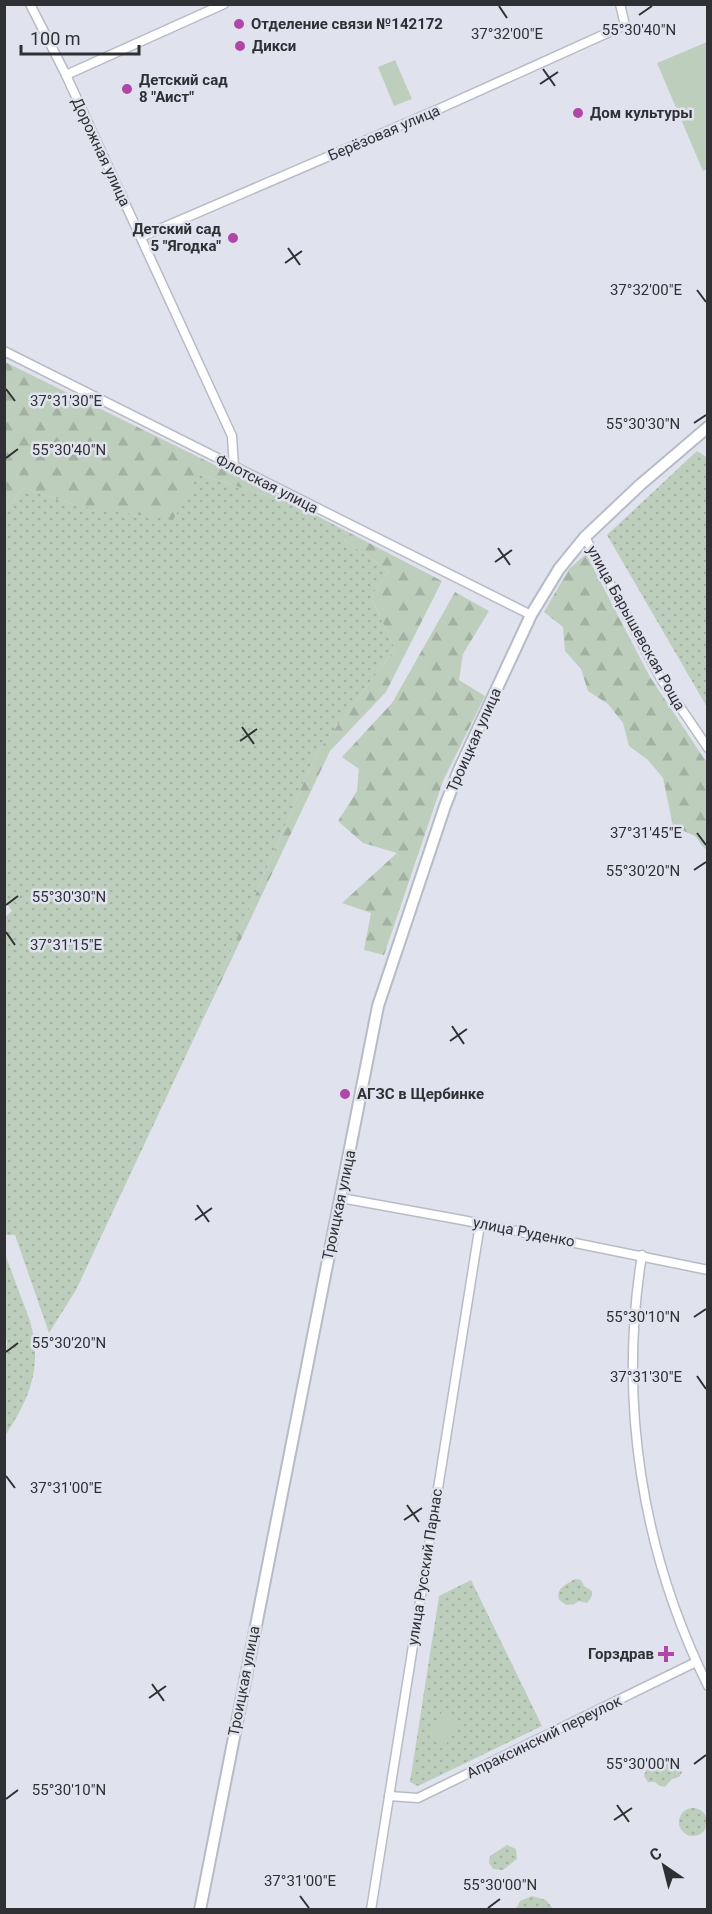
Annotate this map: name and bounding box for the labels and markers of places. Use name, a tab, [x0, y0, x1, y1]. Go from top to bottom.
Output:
place label: Отделение связи №142172	[251, 15, 443, 33]
marker: Отделение связи №142172	[232, 17, 246, 31]
place label: Дикси	[252, 37, 296, 55]
marker: Дикси	[233, 39, 247, 53]
place label: Детский сад 8 "Аист"	[139, 71, 228, 106]
marker: Детский сад 8 "Аист"	[120, 82, 134, 96]
place label: Дом культуры	[590, 104, 693, 122]
marker: Дом культуры	[571, 106, 585, 120]
place label: Детский сад 5 "Ягодка"	[132, 220, 222, 255]
marker: Детский сад 5 "Ягодка"	[226, 231, 240, 245]
place label: АГЗС в Щербинке	[357, 1085, 484, 1103]
marker: АГЗС в Щербинке	[338, 1087, 352, 1101]
place label: Горздрав	[588, 1645, 654, 1663]
marker: Горздрав	[659, 1647, 673, 1661]

